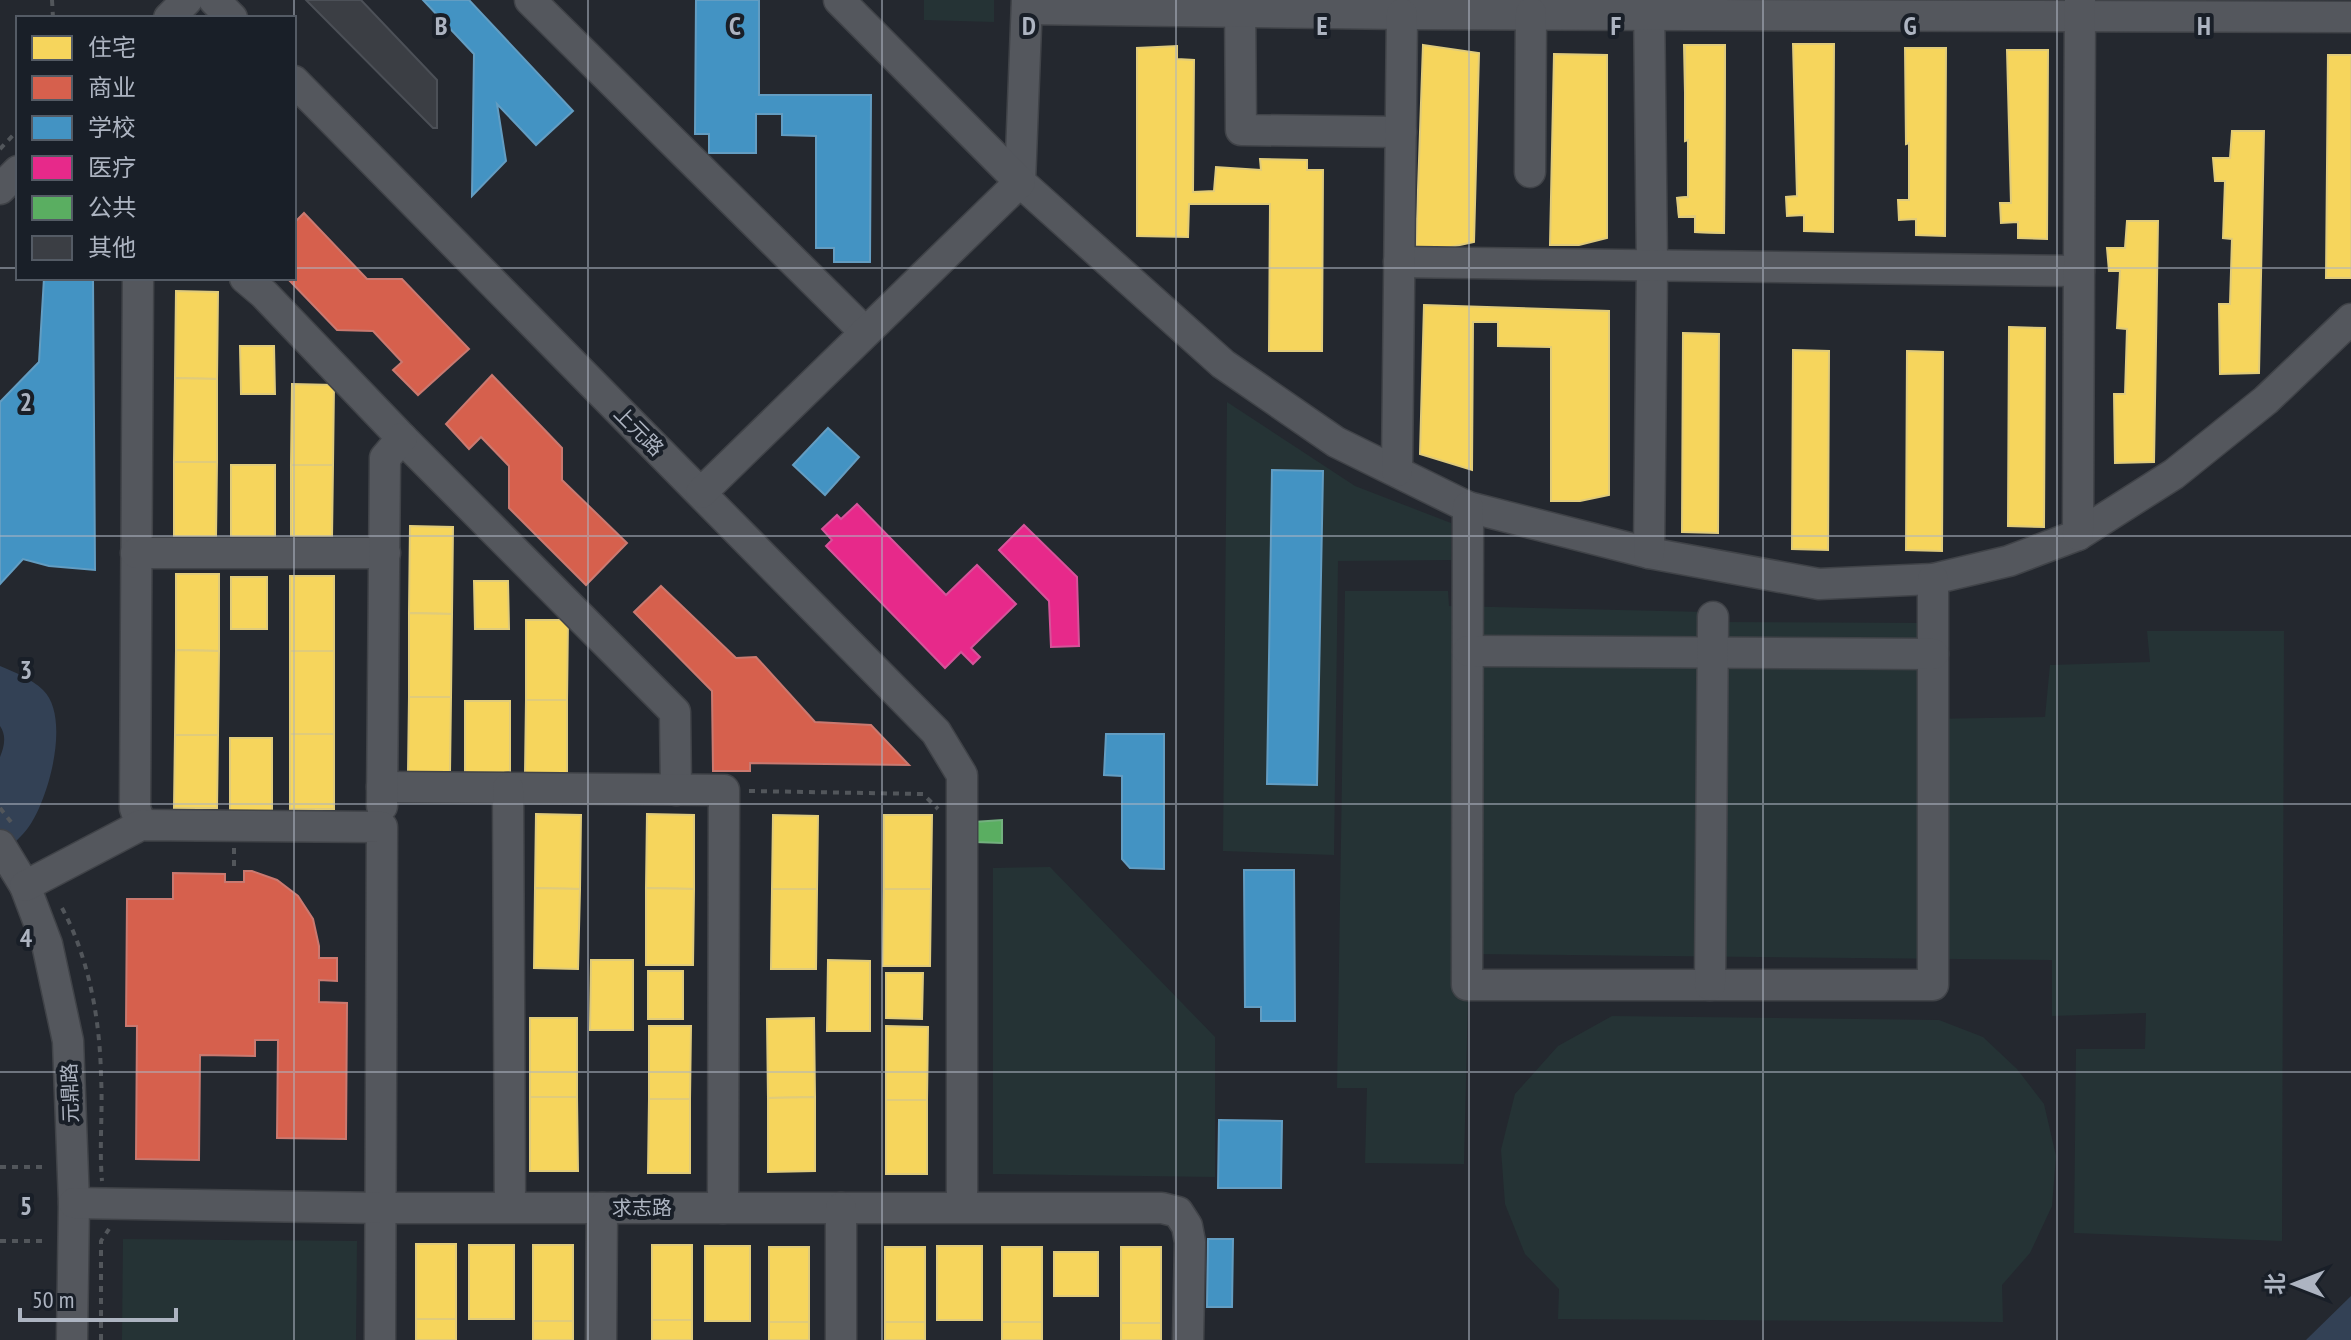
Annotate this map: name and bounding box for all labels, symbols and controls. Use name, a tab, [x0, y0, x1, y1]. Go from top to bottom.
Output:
text: B	[435, 9, 448, 42]
text: C	[729, 9, 741, 42]
text: D	[1022, 9, 1036, 42]
text: E	[1316, 9, 1328, 42]
text: F	[1611, 9, 1622, 42]
text: G	[1903, 9, 1917, 42]
text: H	[2197, 9, 2211, 42]
legend	[16, 16, 296, 280]
text: 住宅	[88, 32, 136, 63]
text: 商业	[88, 72, 136, 103]
text: 学校	[88, 112, 136, 143]
text: 医疗	[88, 152, 136, 183]
text: 公共	[88, 192, 136, 223]
text: 其他	[88, 232, 136, 263]
text: 2	[20, 385, 32, 418]
street label: 上元路	[609, 401, 669, 461]
text: 3	[20, 653, 32, 686]
text: 4	[20, 921, 33, 954]
street label: 元鼎路	[56, 1063, 84, 1123]
text: 5	[20, 1189, 32, 1222]
street label: 求志路	[612, 1195, 672, 1221]
north arrow	[2255, 1244, 2335, 1324]
scale bar	[20, 1272, 176, 1322]
text: 北	[2261, 1273, 2289, 1295]
text: 50 m	[32, 1284, 74, 1315]

